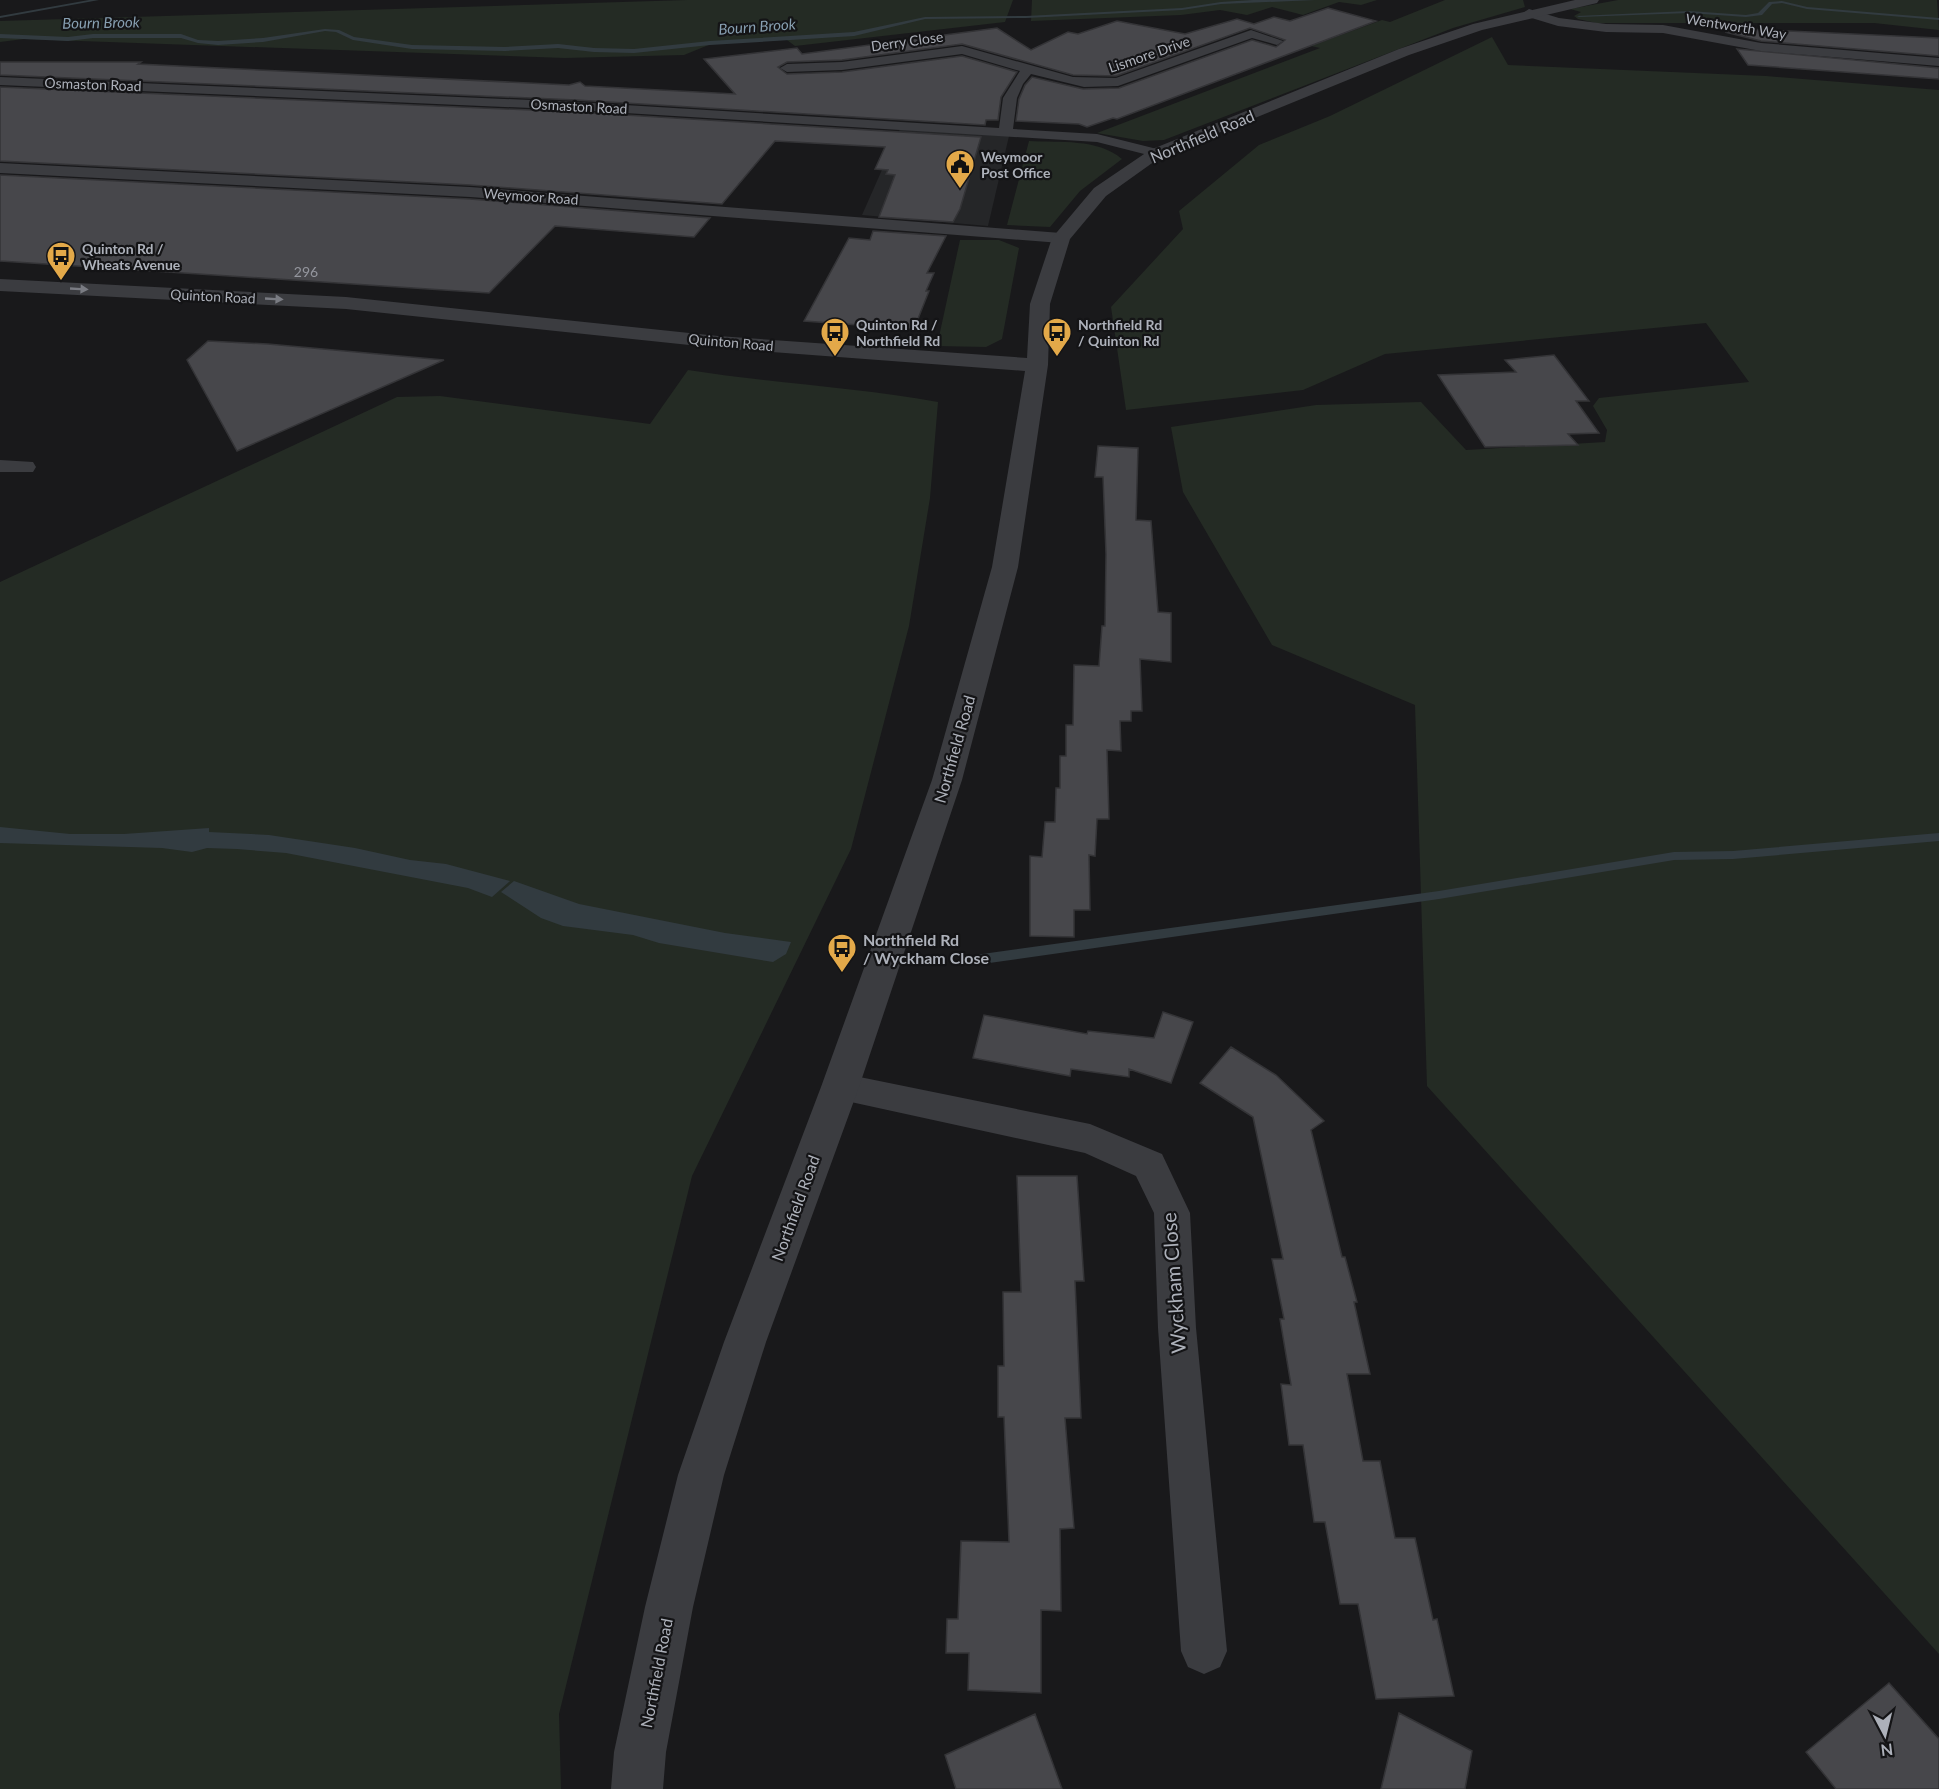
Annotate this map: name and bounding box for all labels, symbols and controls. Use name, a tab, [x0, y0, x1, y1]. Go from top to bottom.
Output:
street label: Wentworth Way	[1684, 10, 1788, 42]
water label: Bourn Brook	[62, 12, 141, 32]
water label: Bourn Brook	[718, 14, 797, 38]
street label: Derry Close	[870, 28, 944, 54]
street label: Lismore Drive	[1106, 32, 1192, 76]
street label: Osmaston Road	[44, 74, 142, 94]
street label: Osmaston Road	[530, 95, 628, 117]
street label: Northfield Road	[1147, 106, 1257, 166]
public building icon: Weymoor Post Office	[944, 148, 976, 190]
place label: Weymoor Post Office	[981, 148, 1051, 181]
street label: Weymoor Road	[483, 184, 579, 208]
bus stop icon: Quinton Rd / Wheats Avenue	[45, 240, 77, 282]
place label: Quinton Rd / Wheats Avenue	[82, 240, 181, 273]
house number: 296	[294, 263, 318, 280]
one-way arrow	[70, 285, 89, 294]
street label: Quinton Road	[170, 285, 256, 307]
one-way arrow	[265, 295, 284, 304]
bus stop icon: Quinton Rd / Northfield Rd	[819, 316, 851, 358]
place label: Quinton Rd / Northfield Rd	[856, 316, 940, 349]
bus stop icon: Northfield Rd / Quinton Rd	[1041, 316, 1073, 358]
place label: Northfield Rd / Quinton Rd	[1078, 316, 1162, 349]
street label: Quinton Road	[688, 330, 774, 354]
street label: Northfield Road	[930, 693, 978, 805]
place label: Northfield Rd / Wyckham Close	[863, 930, 989, 967]
bus stop icon: Northfield Rd / Wyckham Close	[826, 932, 858, 974]
street label: Northfield Road	[767, 1152, 823, 1264]
street label: Wyckham Close	[1156, 1212, 1190, 1354]
street label: Northfield Road	[636, 1617, 676, 1729]
north arrow	[1855, 1705, 1915, 1765]
text: N	[1880, 1740, 1894, 1761]

